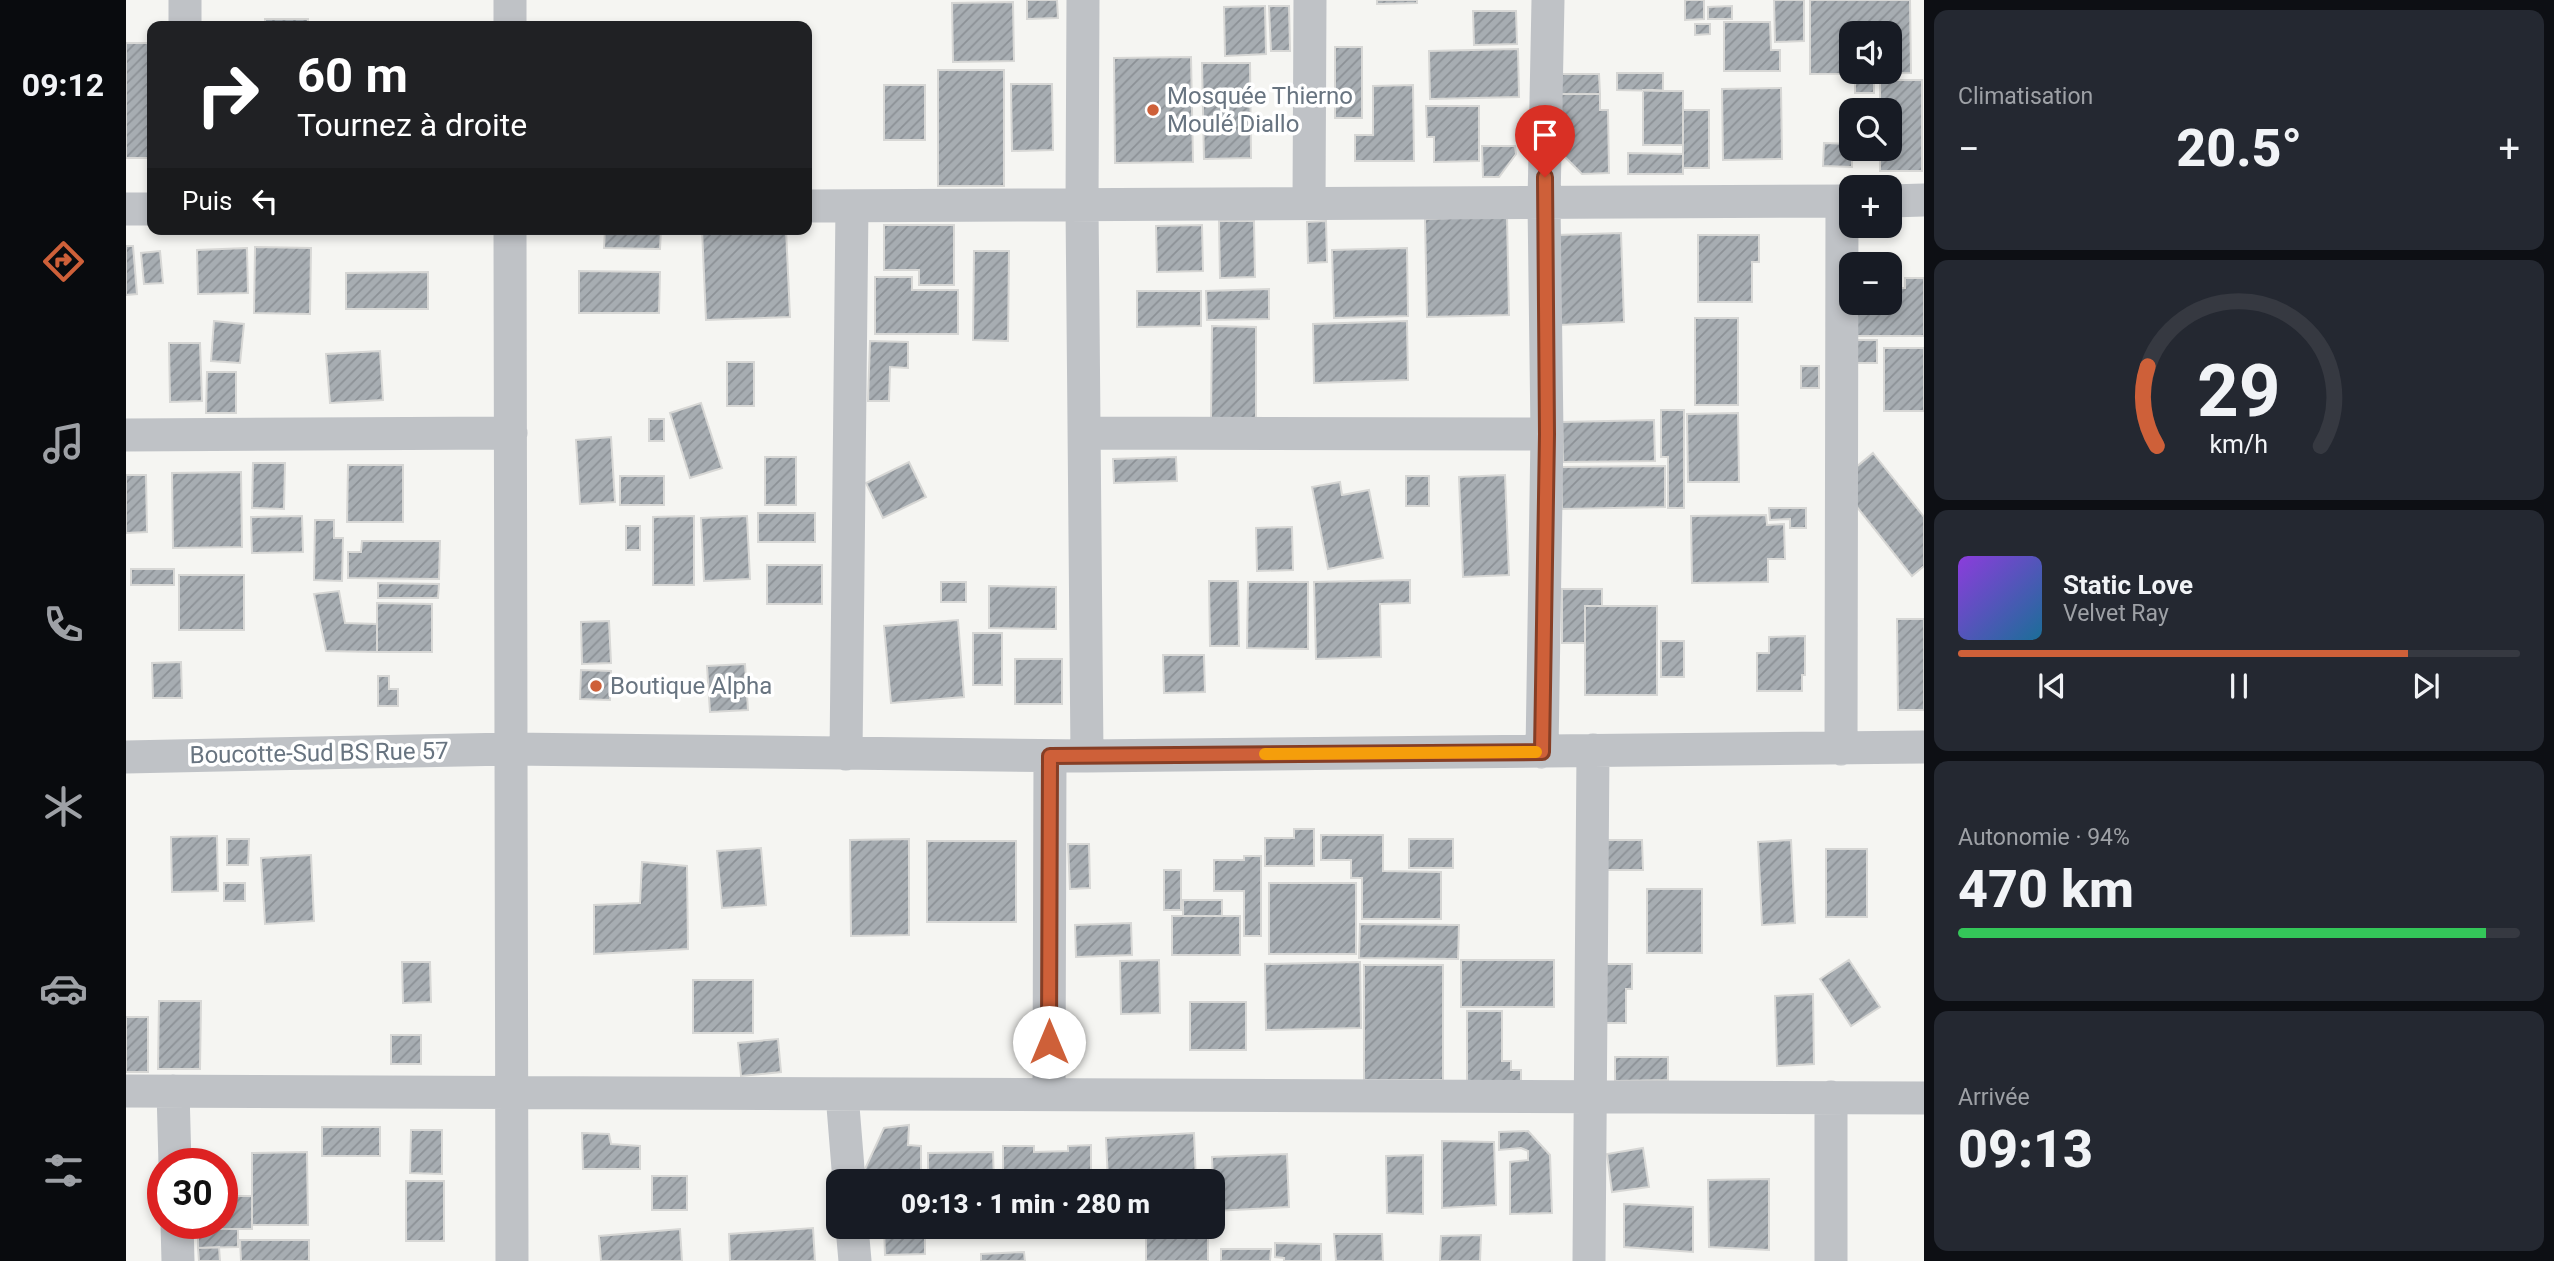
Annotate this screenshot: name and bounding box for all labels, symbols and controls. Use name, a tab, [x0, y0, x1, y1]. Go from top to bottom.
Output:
map controls	[1839, 21, 1902, 315]
button: sound	[1839, 21, 1902, 84]
text: 60 m	[297, 47, 408, 104]
icon: right	[182, 49, 273, 140]
text: 09:12	[22, 66, 104, 104]
place label: Mosquée Thierno Moulé Diallo	[1167, 82, 1353, 138]
text: Climatisation	[1958, 83, 2093, 110]
button: search	[1839, 98, 1902, 161]
marker: Mosquée Thierno Moulé Diallo	[1145, 102, 1161, 118]
pin	[1515, 105, 1575, 177]
text: Tournez à droite	[297, 106, 527, 144]
icon: arrive	[1526, 116, 1564, 154]
text: 20.5°	[2176, 118, 2302, 179]
text: −	[1958, 127, 1980, 171]
text: +	[2498, 127, 2520, 171]
button: +	[1839, 175, 1902, 238]
icon: left	[246, 182, 284, 220]
text: Puis	[182, 186, 232, 216]
icon: directions	[39, 237, 88, 286]
button: −	[1839, 252, 1902, 315]
text: 29	[2197, 349, 2281, 435]
icon: music	[39, 419, 88, 468]
text: km/h	[2210, 430, 2268, 459]
text: Static Love	[2063, 570, 2193, 600]
icon: phone	[39, 600, 88, 649]
text: Velvet Ray	[2063, 600, 2169, 627]
icon: previous	[2033, 667, 2071, 705]
icon: pause	[2220, 667, 2258, 705]
icon: next	[2407, 667, 2445, 705]
place label: Boutique Alpha	[610, 672, 772, 700]
marker: Boutique Alpha	[588, 678, 604, 694]
street label: Boucotte-Sud BS Rue 57	[189, 737, 449, 769]
icon: climate	[39, 782, 88, 831]
text: Autonomie · 94%	[1958, 824, 2130, 851]
text: 470 km	[1958, 859, 2134, 920]
icon: car	[39, 964, 88, 1013]
position arrow	[1012, 1005, 1086, 1079]
text: Arrivée	[1958, 1084, 2030, 1111]
text: 09:13	[1958, 1119, 2093, 1180]
icon: filters	[39, 1146, 88, 1195]
speed limit sign: 30	[147, 1148, 238, 1239]
text: 09:13 · 1 min · 280 m	[901, 1189, 1150, 1219]

